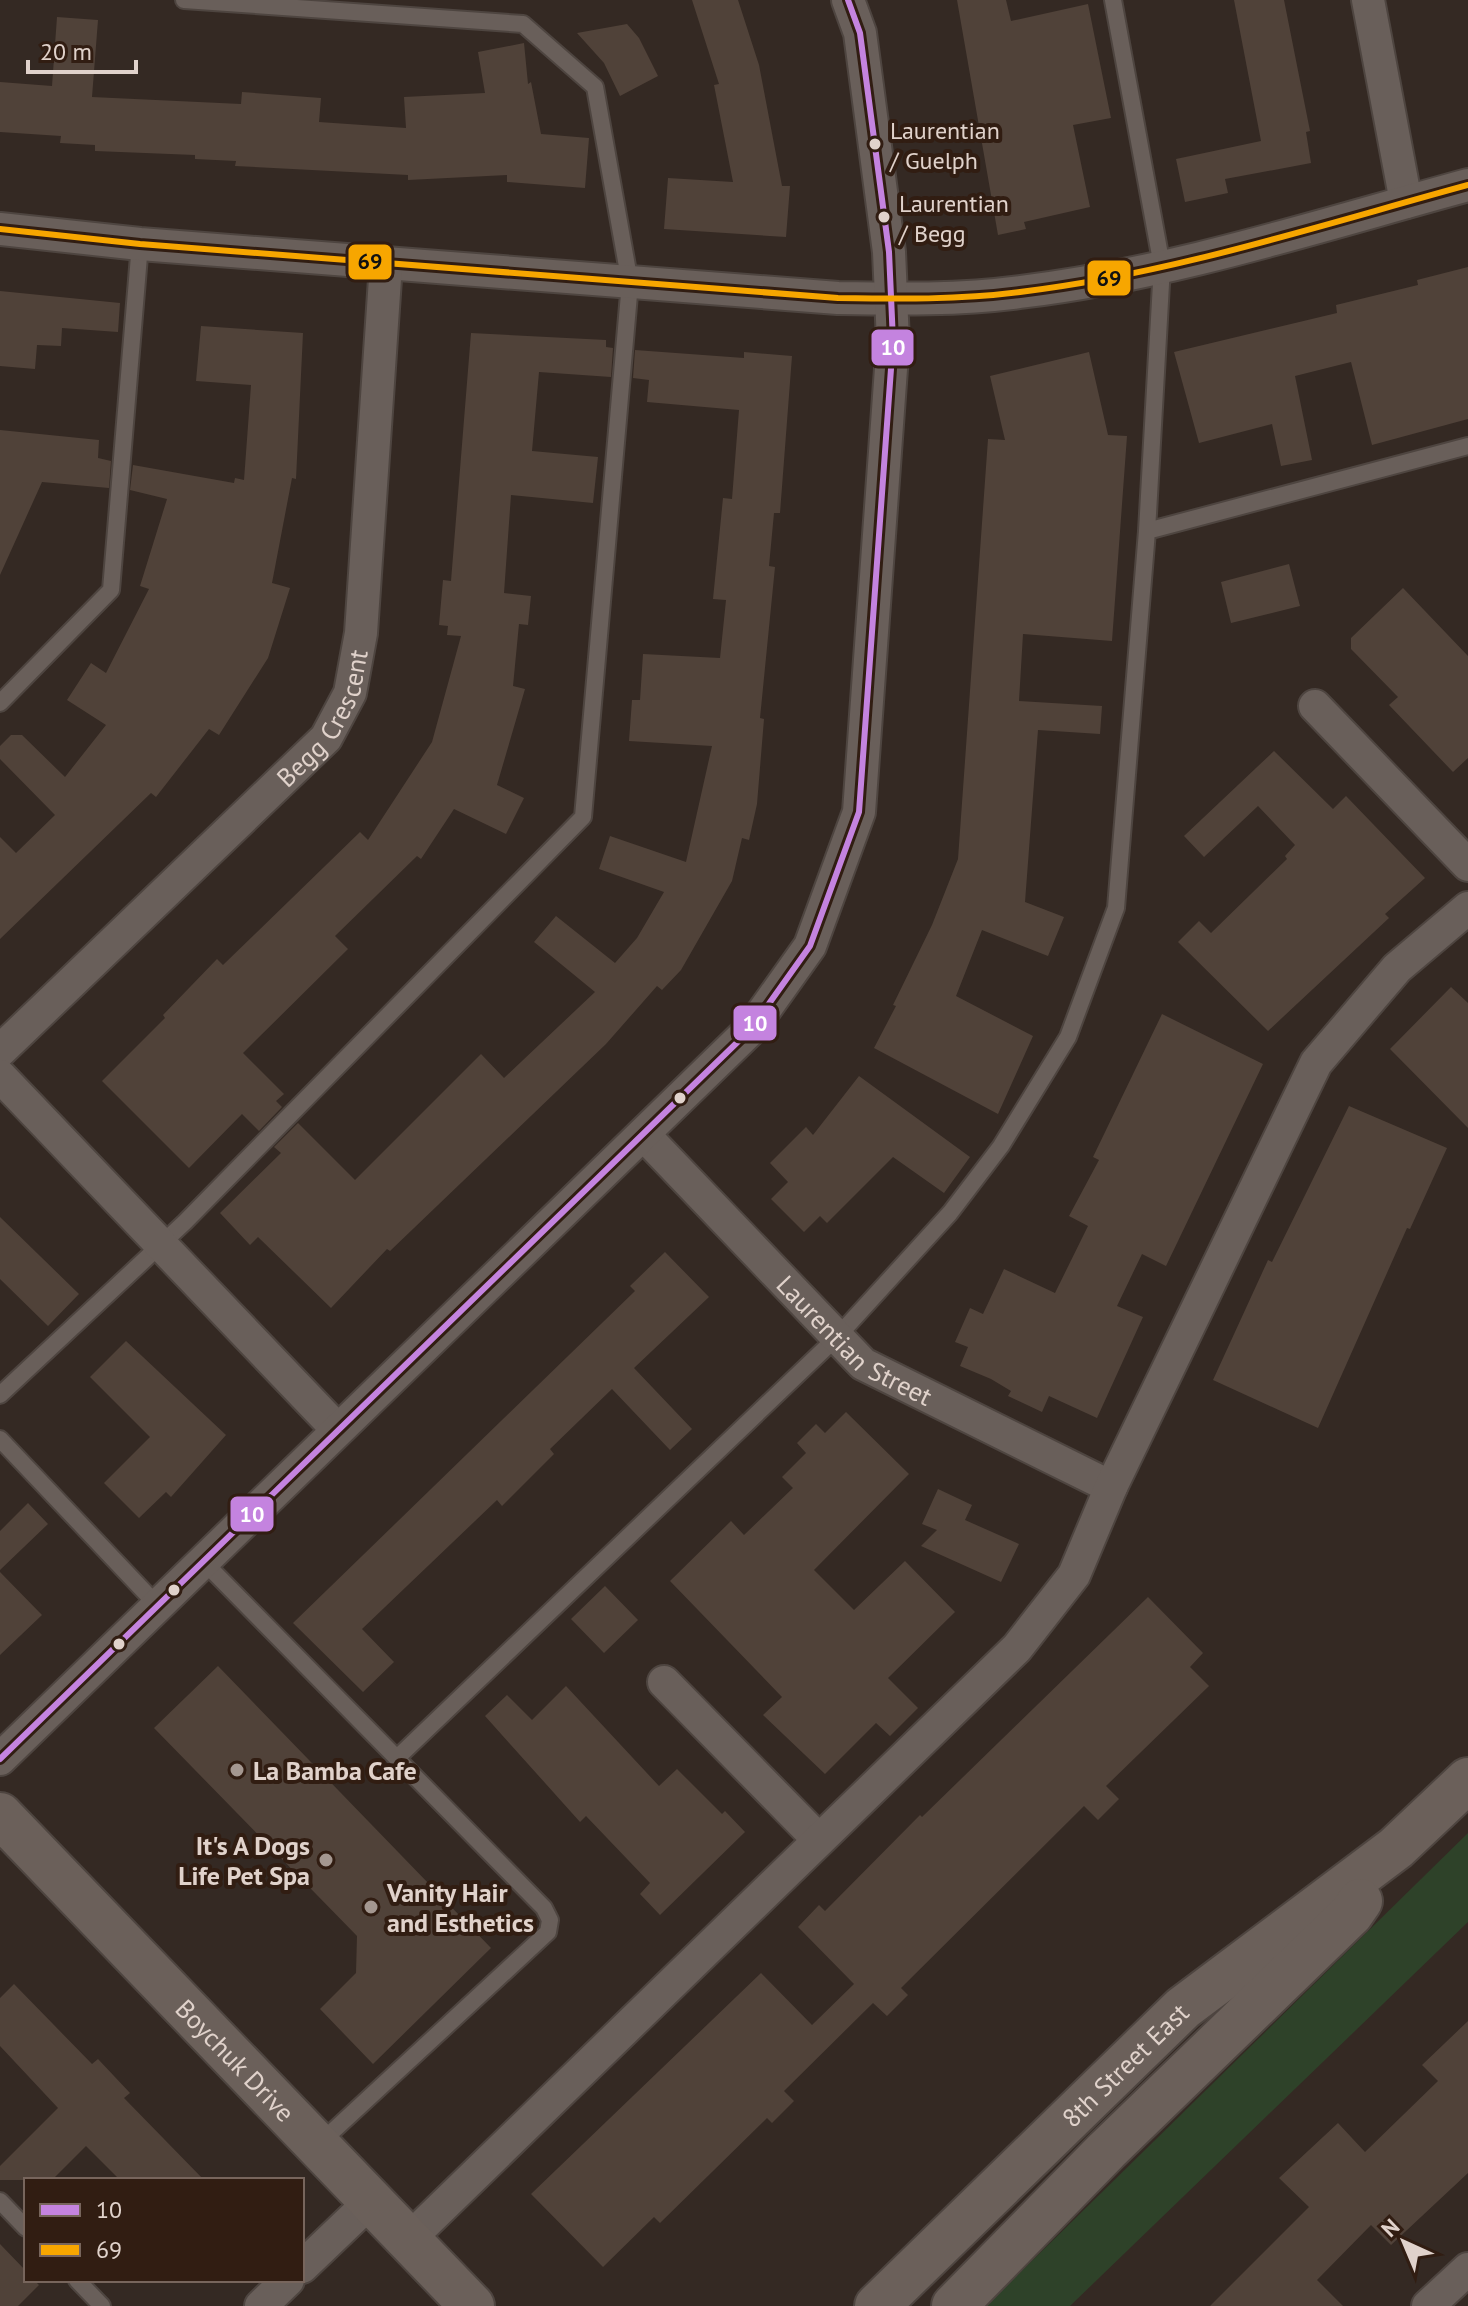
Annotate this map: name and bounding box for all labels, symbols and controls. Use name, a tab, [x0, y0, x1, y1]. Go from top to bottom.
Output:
scale bar	[28, 24, 136, 74]
text: 20 m	[40, 36, 92, 67]
place label: Laurentian / Guelph	[889, 115, 1000, 176]
marker: Laurentian / Guelph	[867, 136, 883, 152]
place label: Laurentian / Begg	[898, 188, 1009, 249]
marker: Laurentian / Begg	[876, 209, 892, 225]
line badge: 69	[347, 243, 393, 281]
text: 69	[358, 247, 382, 275]
line badge: 69	[1086, 259, 1132, 297]
text: 69	[1097, 264, 1121, 292]
line badge: 10	[870, 328, 915, 367]
text: 10	[881, 333, 905, 361]
street label: Begg Crescent	[269, 647, 374, 793]
line badge: 10	[732, 1004, 778, 1042]
text: 10	[743, 1009, 767, 1037]
unlabelled marker	[672, 1090, 688, 1106]
street label: Laurentian Street	[770, 1268, 938, 1412]
line badge: 10	[229, 1495, 275, 1533]
text: 10	[240, 1500, 264, 1528]
unlabelled marker	[166, 1582, 182, 1598]
unlabelled marker	[111, 1636, 127, 1652]
place label: La Bamba Cafe	[253, 1754, 417, 1787]
marker: La Bamba Cafe	[228, 1761, 246, 1779]
place label: It's A Dogs Life Pet Spa	[178, 1829, 310, 1892]
marker: It's A Dogs Life Pet Spa	[317, 1851, 335, 1869]
place label: Vanity Hair and Esthetics	[386, 1876, 534, 1939]
marker: Vanity Hair and Esthetics	[362, 1898, 380, 1916]
street label: Boychuk Drive	[169, 1992, 302, 2128]
street label: 8th Street East	[1055, 1995, 1195, 2134]
legend	[24, 2178, 304, 2282]
text: 10	[96, 2194, 122, 2225]
north arrow	[1364, 2202, 1444, 2282]
text: N	[1375, 2213, 1405, 2243]
text: 69	[96, 2234, 122, 2265]

